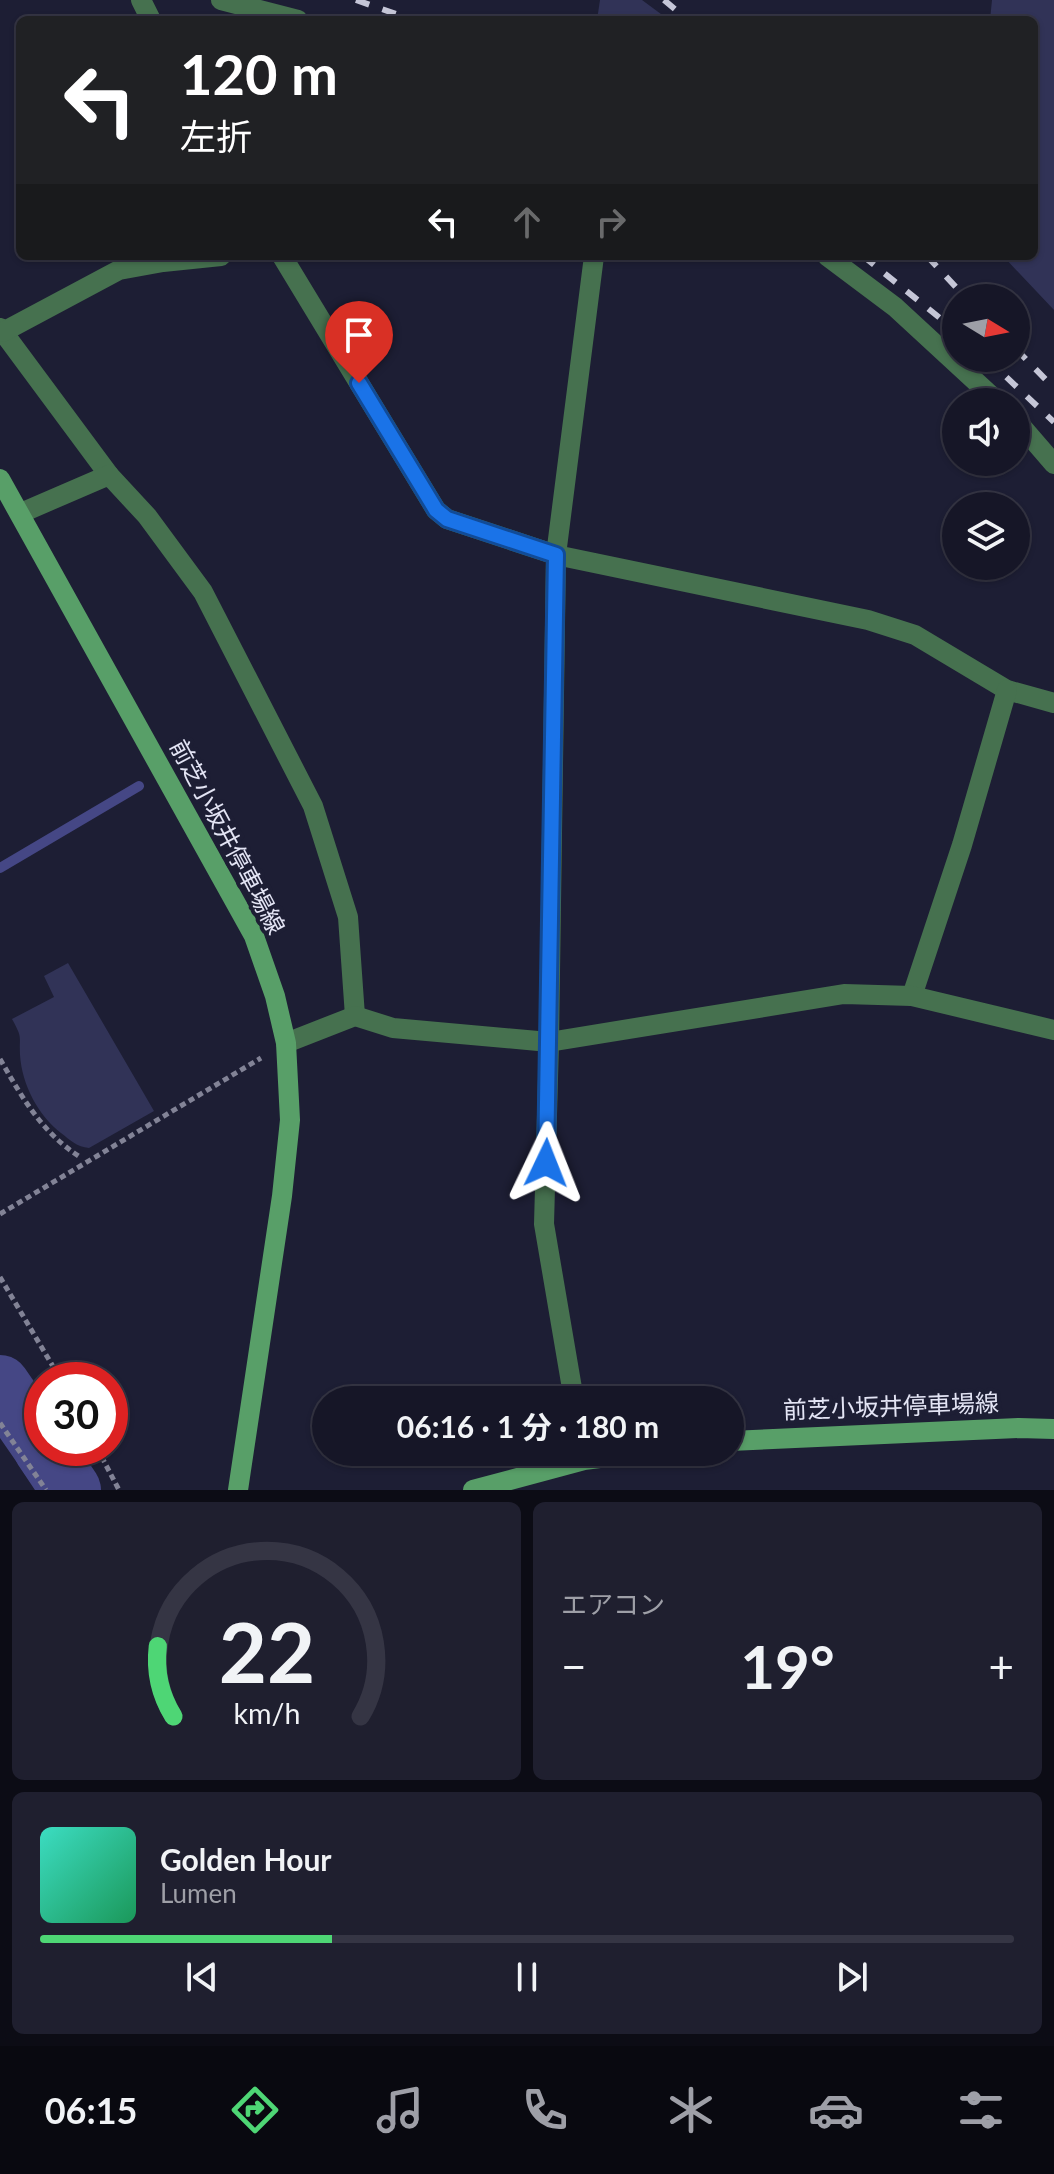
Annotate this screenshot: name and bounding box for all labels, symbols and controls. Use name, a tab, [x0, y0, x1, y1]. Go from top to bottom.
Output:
text: 120 m	[180, 40, 338, 107]
icon: left	[48, 48, 152, 152]
text: 左折	[180, 114, 252, 158]
icon: left	[421, 200, 465, 244]
icon: ahead	[505, 200, 549, 244]
icon: right	[589, 200, 633, 244]
north arrow	[942, 284, 1030, 372]
map controls	[942, 284, 1030, 580]
pin	[325, 301, 393, 383]
icon: arrive	[337, 313, 381, 357]
button: sound	[942, 388, 1030, 476]
button: layers	[942, 492, 1030, 580]
street label: 前芝小坂井停車場線	[165, 734, 292, 938]
position arrow	[504, 1121, 588, 1205]
speed limit sign: 30	[24, 1362, 128, 1466]
street label: 前芝小坂井停車場線	[783, 1387, 999, 1424]
text: 06:16 · 1 分 · 180 m	[397, 1408, 659, 1444]
text: エアコン	[561, 1588, 665, 1620]
text: 22	[218, 1601, 315, 1701]
text: 19°	[740, 1630, 835, 1702]
text: −	[561, 1640, 587, 1692]
text: +	[988, 1640, 1014, 1692]
text: km/h	[233, 1696, 300, 1730]
text: Golden Hour	[160, 1841, 332, 1877]
text: Lumen	[160, 1877, 237, 1909]
icon: previous	[180, 1955, 224, 1999]
icon: pause	[505, 1955, 549, 1999]
icon: next	[830, 1955, 874, 1999]
icon: directions	[227, 2082, 283, 2138]
icon: music	[372, 2082, 428, 2138]
icon: phone	[517, 2082, 573, 2138]
icon: climate	[663, 2082, 719, 2138]
icon: car	[808, 2082, 864, 2138]
icon: filters	[953, 2082, 1009, 2138]
text: 06:15	[45, 2088, 137, 2132]

